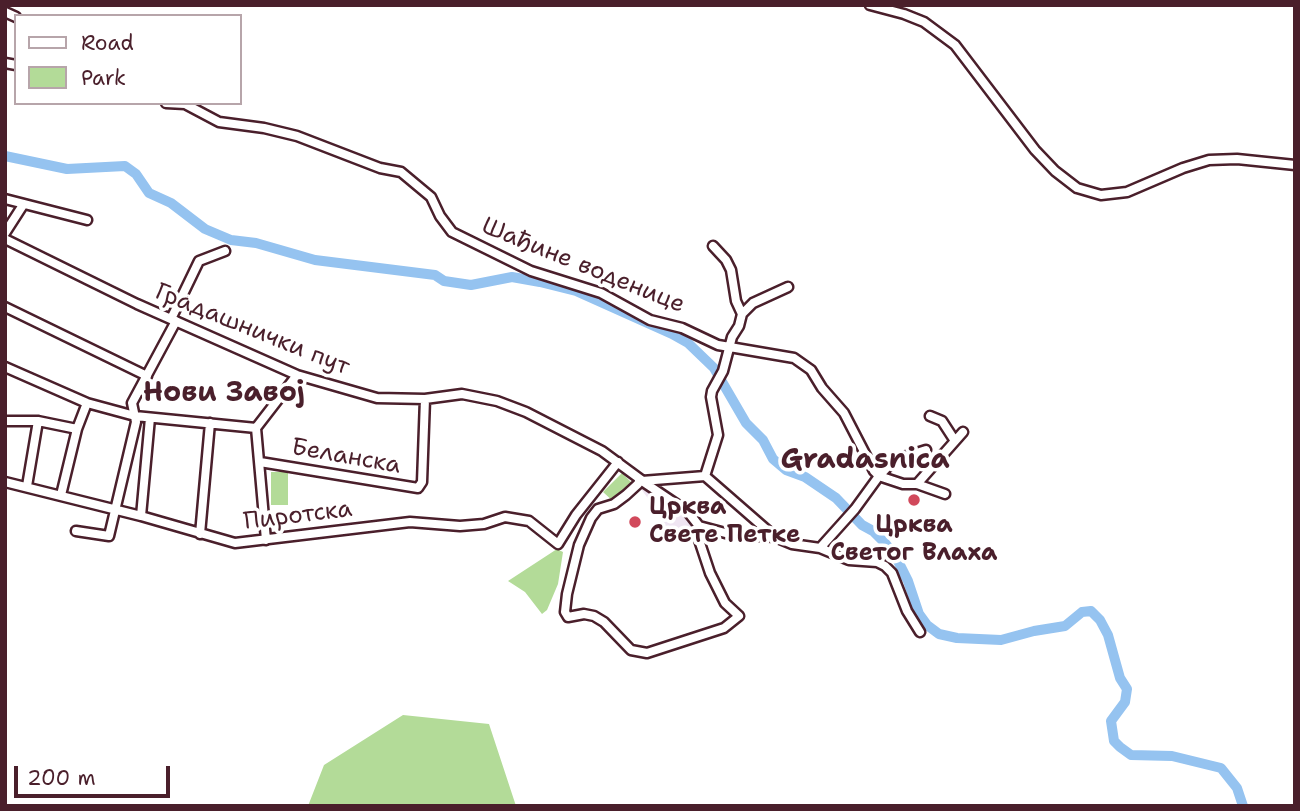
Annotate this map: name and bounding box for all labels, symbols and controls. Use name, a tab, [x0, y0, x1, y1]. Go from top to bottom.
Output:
legend	[14, 14, 242, 105]
text: Road	[81, 29, 134, 57]
text: Park	[81, 64, 126, 92]
street label: Шађине воденице	[477, 212, 689, 320]
street label: Градашнички пут	[150, 278, 354, 382]
district label: Нови Завој	[143, 377, 305, 411]
street label: Беланска	[289, 433, 403, 481]
district label: Gradasnica	[780, 444, 950, 478]
marker: Црква Светог Влаха	[906, 492, 922, 508]
place label: Црква Свете Петке	[649, 494, 801, 550]
street label: Пиротска	[242, 495, 354, 537]
place label: Црква Светог Влаха	[831, 512, 997, 568]
marker: Црква Свете Петке	[627, 514, 643, 530]
scale bar	[18, 752, 173, 796]
text: 200 m	[27, 764, 96, 792]

